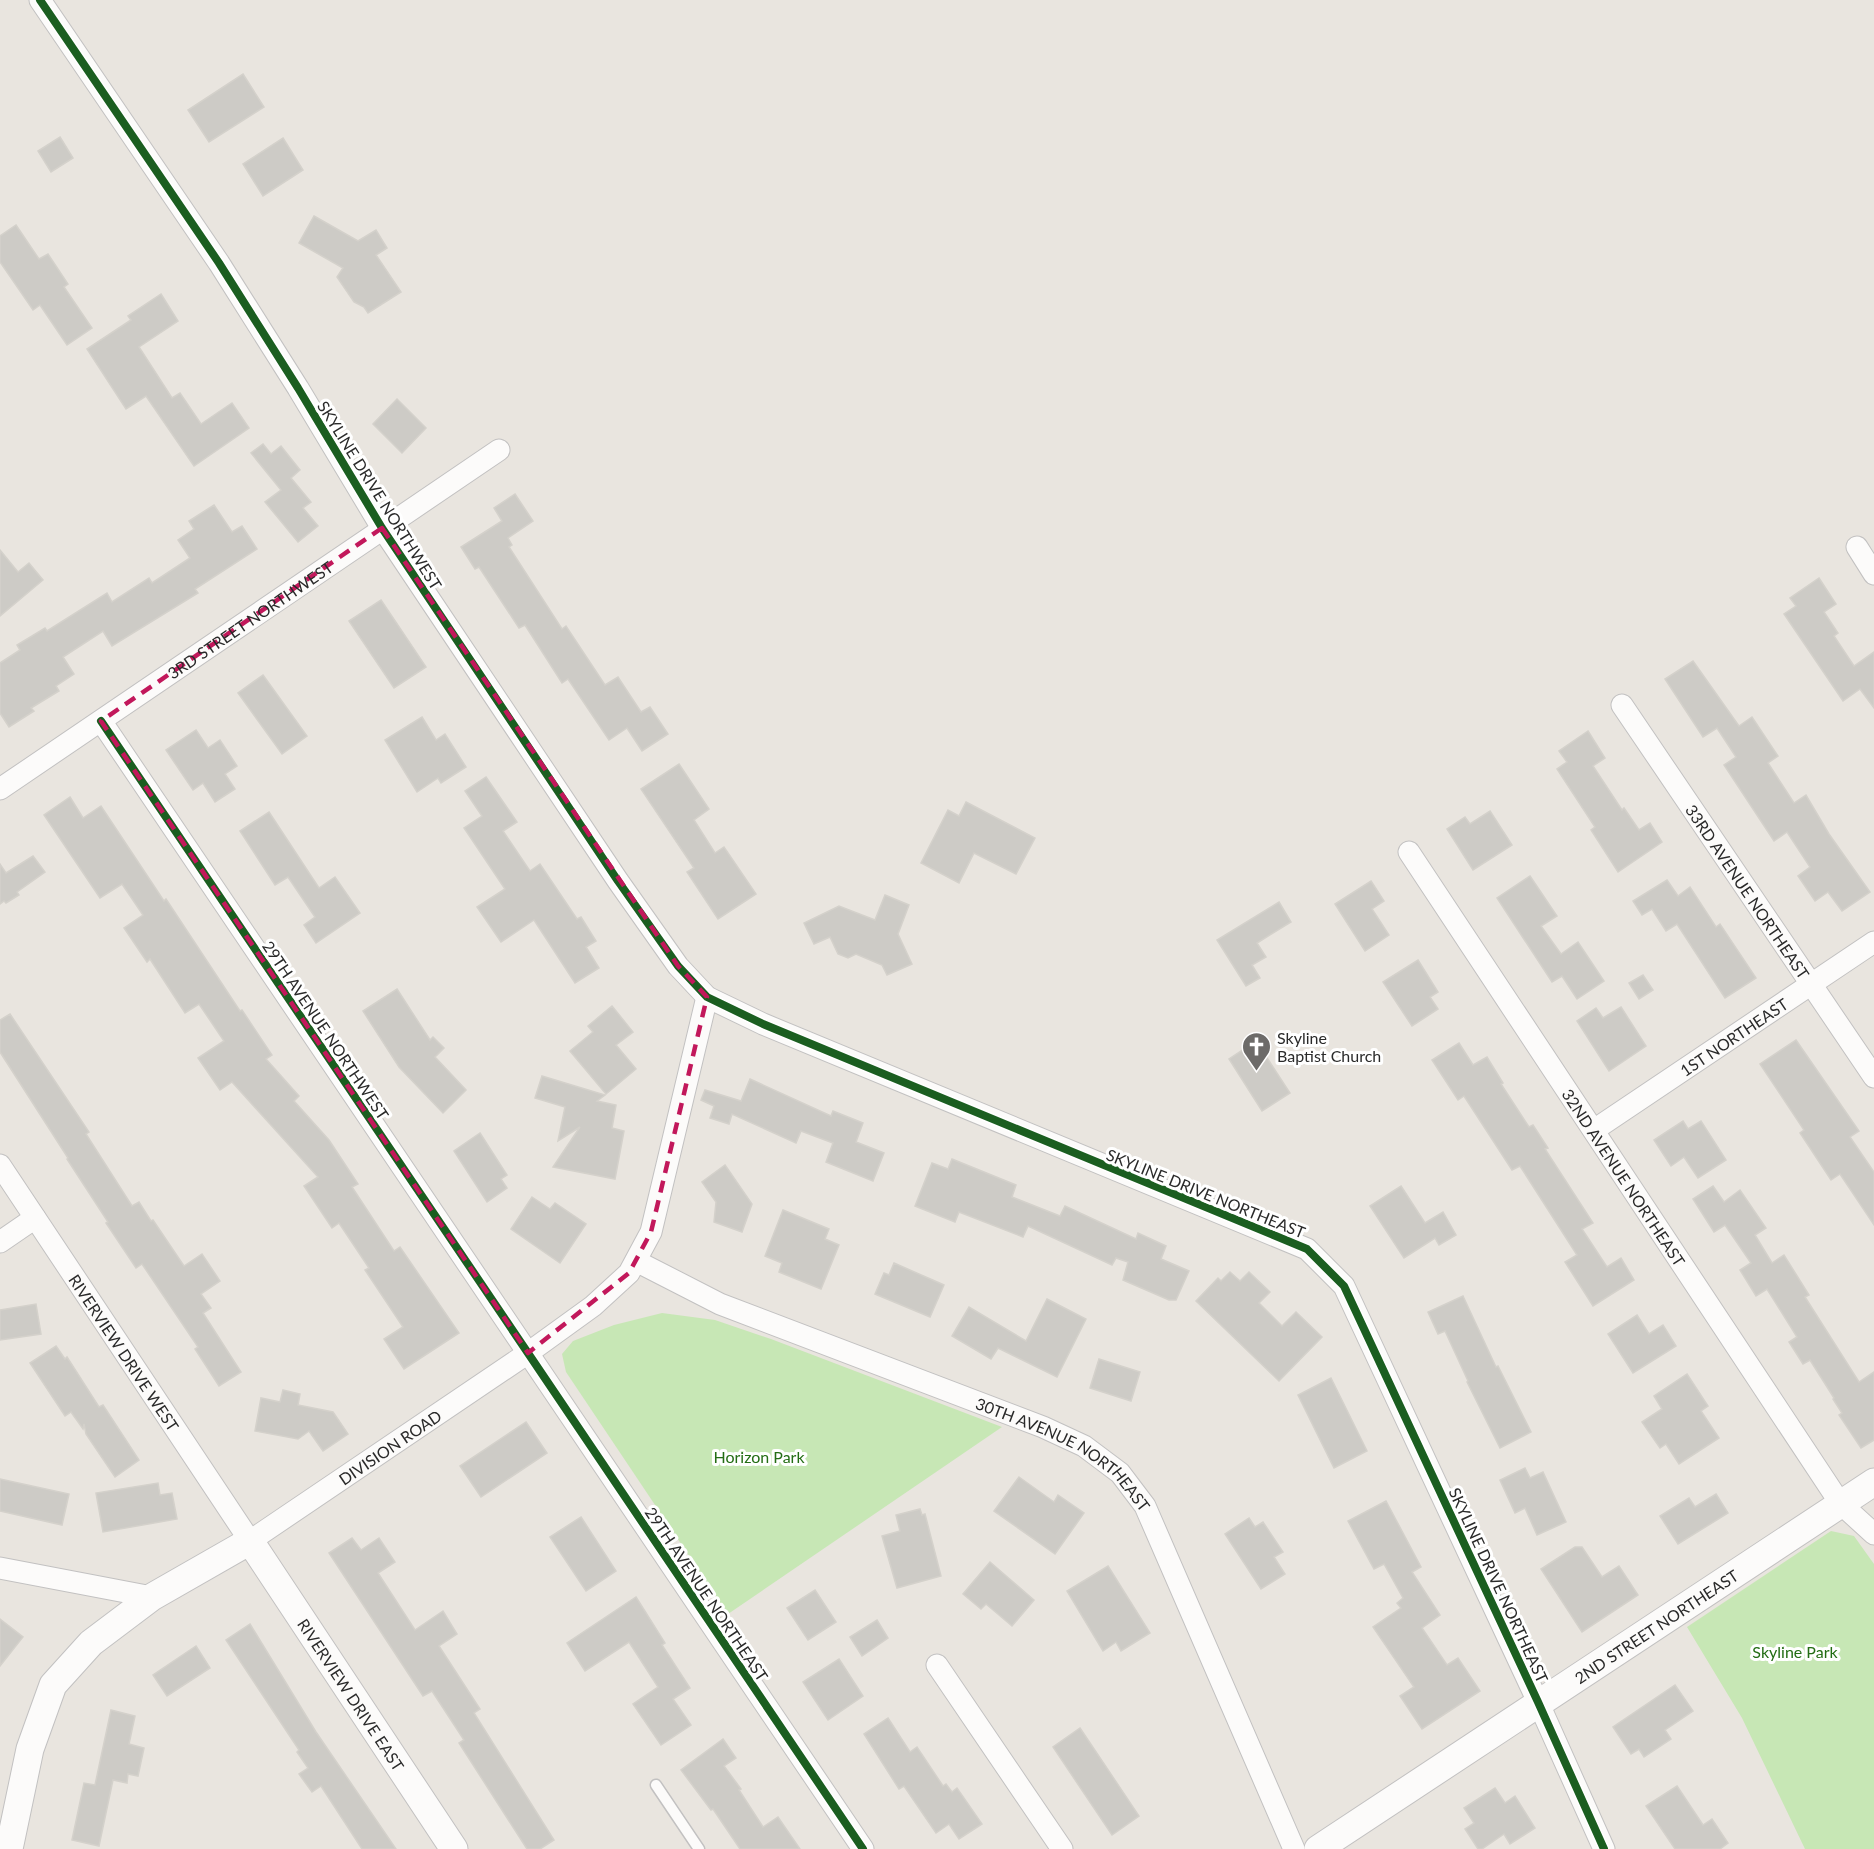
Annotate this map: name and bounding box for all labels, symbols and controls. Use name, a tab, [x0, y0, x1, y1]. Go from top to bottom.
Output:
street label: SKYLINE DRIVE NORTHWEST	[314, 397, 446, 593]
street label: 3RD STREET NORTHWEST	[164, 556, 337, 682]
street label: 33RD AVENUE NORTHEAST	[1682, 801, 1814, 982]
street label: 29TH AVENUE NORTHWEST	[259, 937, 393, 1123]
street label: 1ST NORTHEAST	[1676, 993, 1791, 1079]
place label: Skyline Baptist Church	[1277, 1028, 1381, 1065]
church icon: Skyline Baptist Church	[1240, 1030, 1272, 1072]
street label: 32ND AVENUE NORTHEAST	[1559, 1085, 1690, 1270]
street label: SKYLINE DRIVE NORTHEAST	[1104, 1144, 1309, 1242]
street label: RIVERVIEW DRIVE WEST	[66, 1270, 184, 1435]
street label: 30TH AVENUE NORTHEAST	[973, 1393, 1155, 1515]
street label: DIVISION ROAD	[335, 1405, 444, 1488]
park label: Horizon Park	[713, 1447, 805, 1466]
street label: SKYLINE DRIVE NORTHEAST	[1445, 1485, 1553, 1686]
street label: 29TH AVENUE NORTHEAST	[642, 1503, 773, 1685]
street label: 2ND STREET NORTHEAST	[1571, 1565, 1742, 1687]
street label: RIVERVIEW DRIVE EAST	[294, 1615, 409, 1774]
park label: Skyline Park	[1752, 1642, 1839, 1661]

